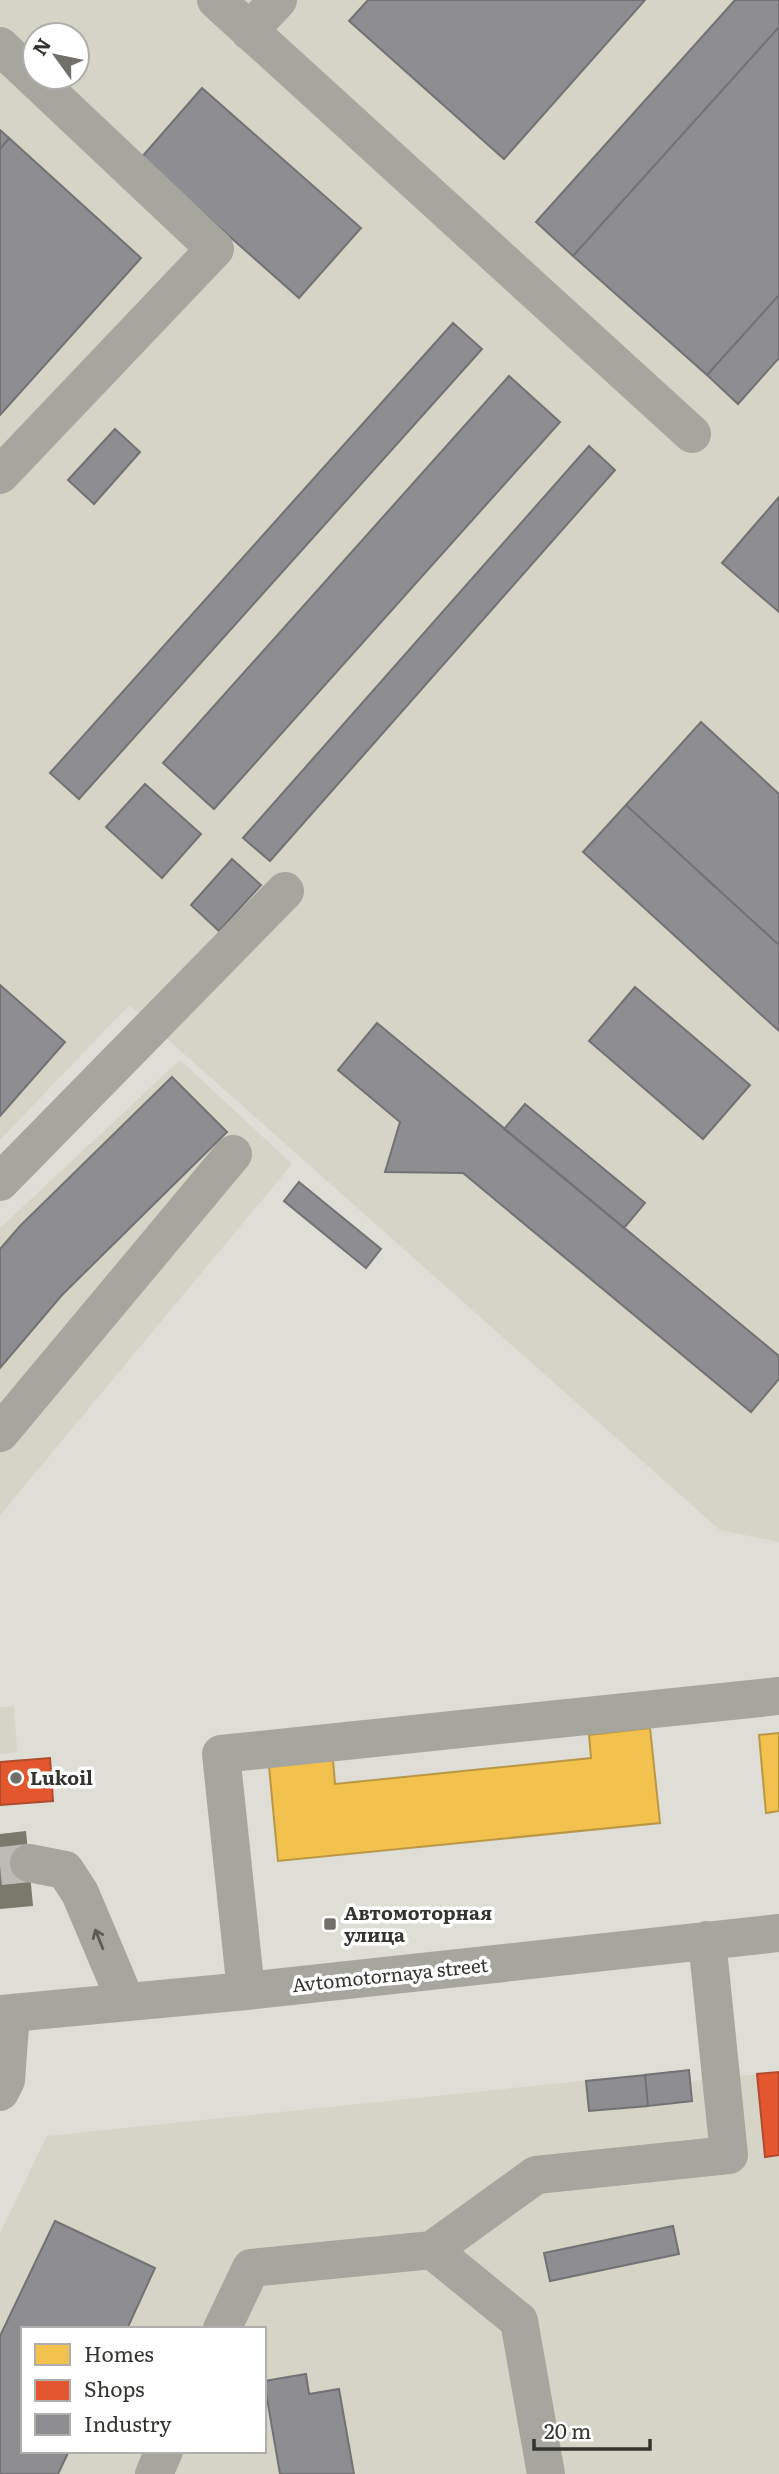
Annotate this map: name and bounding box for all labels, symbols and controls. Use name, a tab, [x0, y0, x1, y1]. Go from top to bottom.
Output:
north arrow	[21, 21, 91, 91]
text: N	[25, 32, 57, 61]
place label: Lukoil	[30, 1763, 93, 1791]
marker: Lukoil	[8, 1770, 24, 1786]
place label: Автомоторная улица	[344, 1898, 492, 1948]
marker: Автомоторная улица	[322, 1916, 338, 1932]
one-way arrow	[92, 1929, 105, 1951]
street label: Avtomotornaya street	[291, 1950, 490, 1998]
legend	[21, 2327, 266, 2453]
text: Homes	[84, 2337, 154, 2368]
text: Shops	[84, 2372, 145, 2403]
text: Industry	[84, 2407, 172, 2438]
scale bar	[534, 2408, 650, 2452]
text: 20 m	[544, 2414, 591, 2445]

